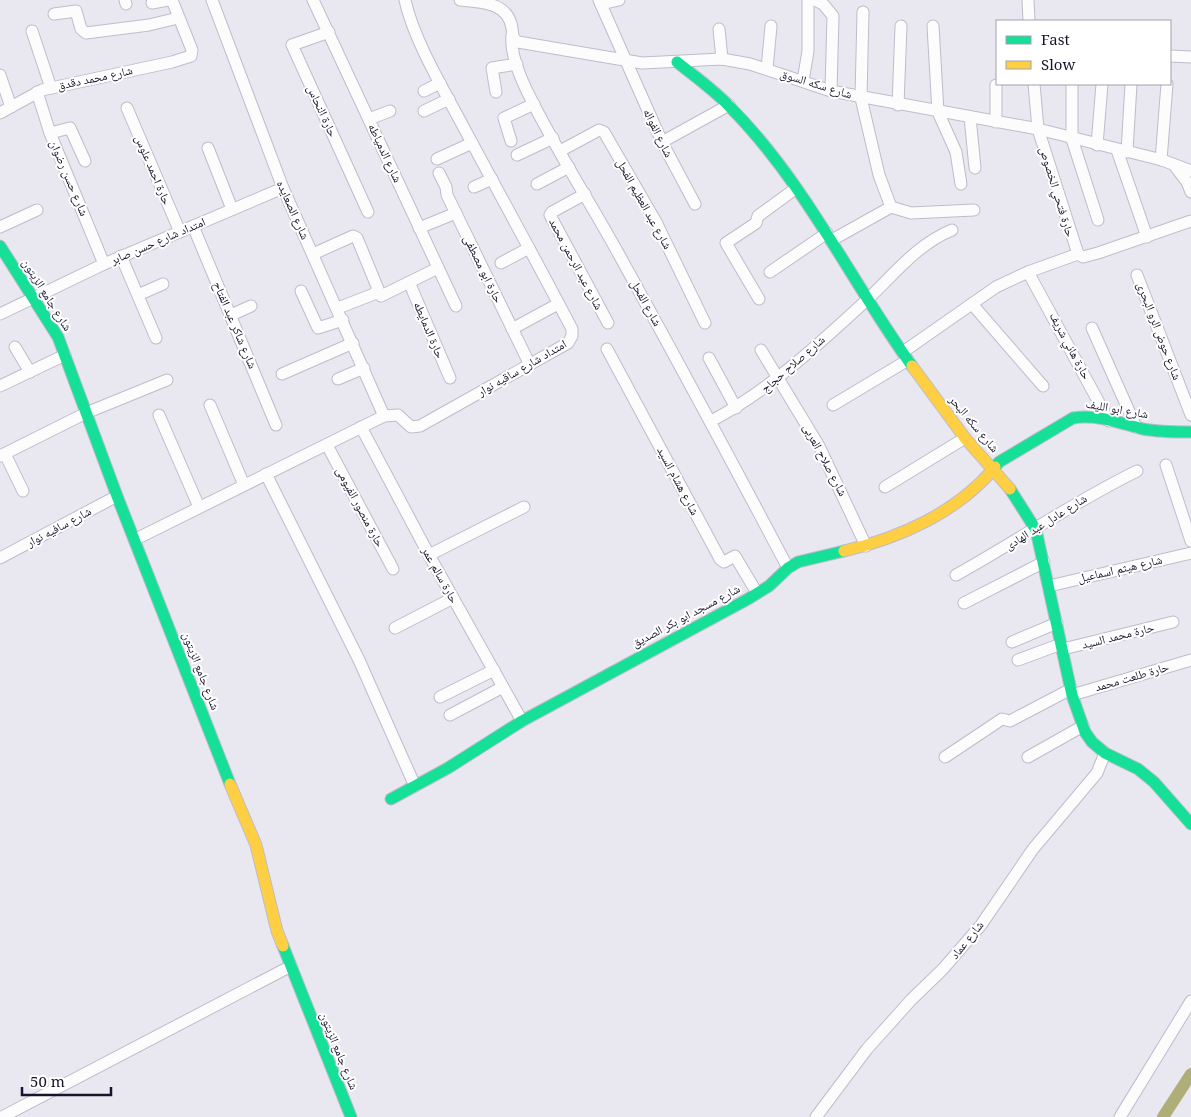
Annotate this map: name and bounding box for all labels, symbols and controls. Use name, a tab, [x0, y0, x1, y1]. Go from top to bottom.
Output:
legend	[996, 20, 1171, 85]
text: Fast	[1041, 29, 1070, 49]
text: Slow	[1041, 54, 1075, 74]
street label: شارع محمد دقدق	[56, 61, 134, 94]
street label: شارع سكه السوق	[778, 64, 854, 103]
street label: حارة النحاس	[303, 82, 342, 140]
street label: شارع الفواله	[639, 105, 678, 160]
street label: شارع الدمياطه	[364, 121, 407, 185]
street label: حارة احمد علوس	[131, 132, 176, 208]
street label: شارع حسن رضوان	[46, 137, 93, 219]
street label: حارة فتحي الخصوص	[1034, 145, 1079, 240]
street label: شارع عبد العظيم الفحل	[612, 155, 676, 252]
street label: شارع الصعايده	[273, 177, 314, 242]
street label: امتداد شارع حسن صابر	[107, 213, 208, 269]
street label: شارع عبد الرحمن محمد	[545, 215, 608, 313]
street label: حارة ابو مصطفى	[460, 232, 507, 306]
street label: شارع جامع الزيتون	[18, 255, 76, 334]
street label: شارع الفحل	[627, 276, 666, 329]
street label: شارع شاكر عبد الفتاح	[209, 279, 262, 371]
street label: شارع حوض الرو البحرى	[1133, 279, 1186, 382]
street label: حارة الدمايطه	[410, 299, 449, 361]
street label: حارة هاني شريف	[1044, 309, 1095, 384]
street label: شارع صلاح حجاج	[757, 331, 828, 396]
street label: امتداد شارع ساقيه نوار	[473, 335, 570, 401]
street label: شارع سكه البحر	[945, 391, 1003, 456]
street label: شارع ابو الليف	[1084, 395, 1150, 422]
street label: شارع صلاح العربى	[799, 420, 852, 499]
street label: شارع هشام السيد	[653, 443, 704, 518]
street label: حارة منصور الفيومى	[332, 464, 389, 550]
street label: شارع عادل عبد الهادى	[1001, 489, 1090, 554]
street label: شارع سافيه نوار	[22, 502, 94, 551]
street label: حارة سالم عمر	[417, 543, 463, 606]
street label: شارع هيثم اسماعيل	[1076, 550, 1164, 587]
street label: شارع مسجد ابو بكر الصديق	[629, 580, 743, 651]
street label: حارة محمد السيد	[1080, 618, 1156, 653]
street label: شارع جامع الزيتون	[179, 629, 224, 712]
street label: حارة طلعت محمد	[1093, 658, 1171, 695]
street label: شارع عماد	[946, 917, 987, 963]
street label: شارع جامع الزيتون	[316, 1009, 363, 1092]
scale bar	[22, 1064, 111, 1096]
text: 50 m	[30, 1071, 65, 1091]

